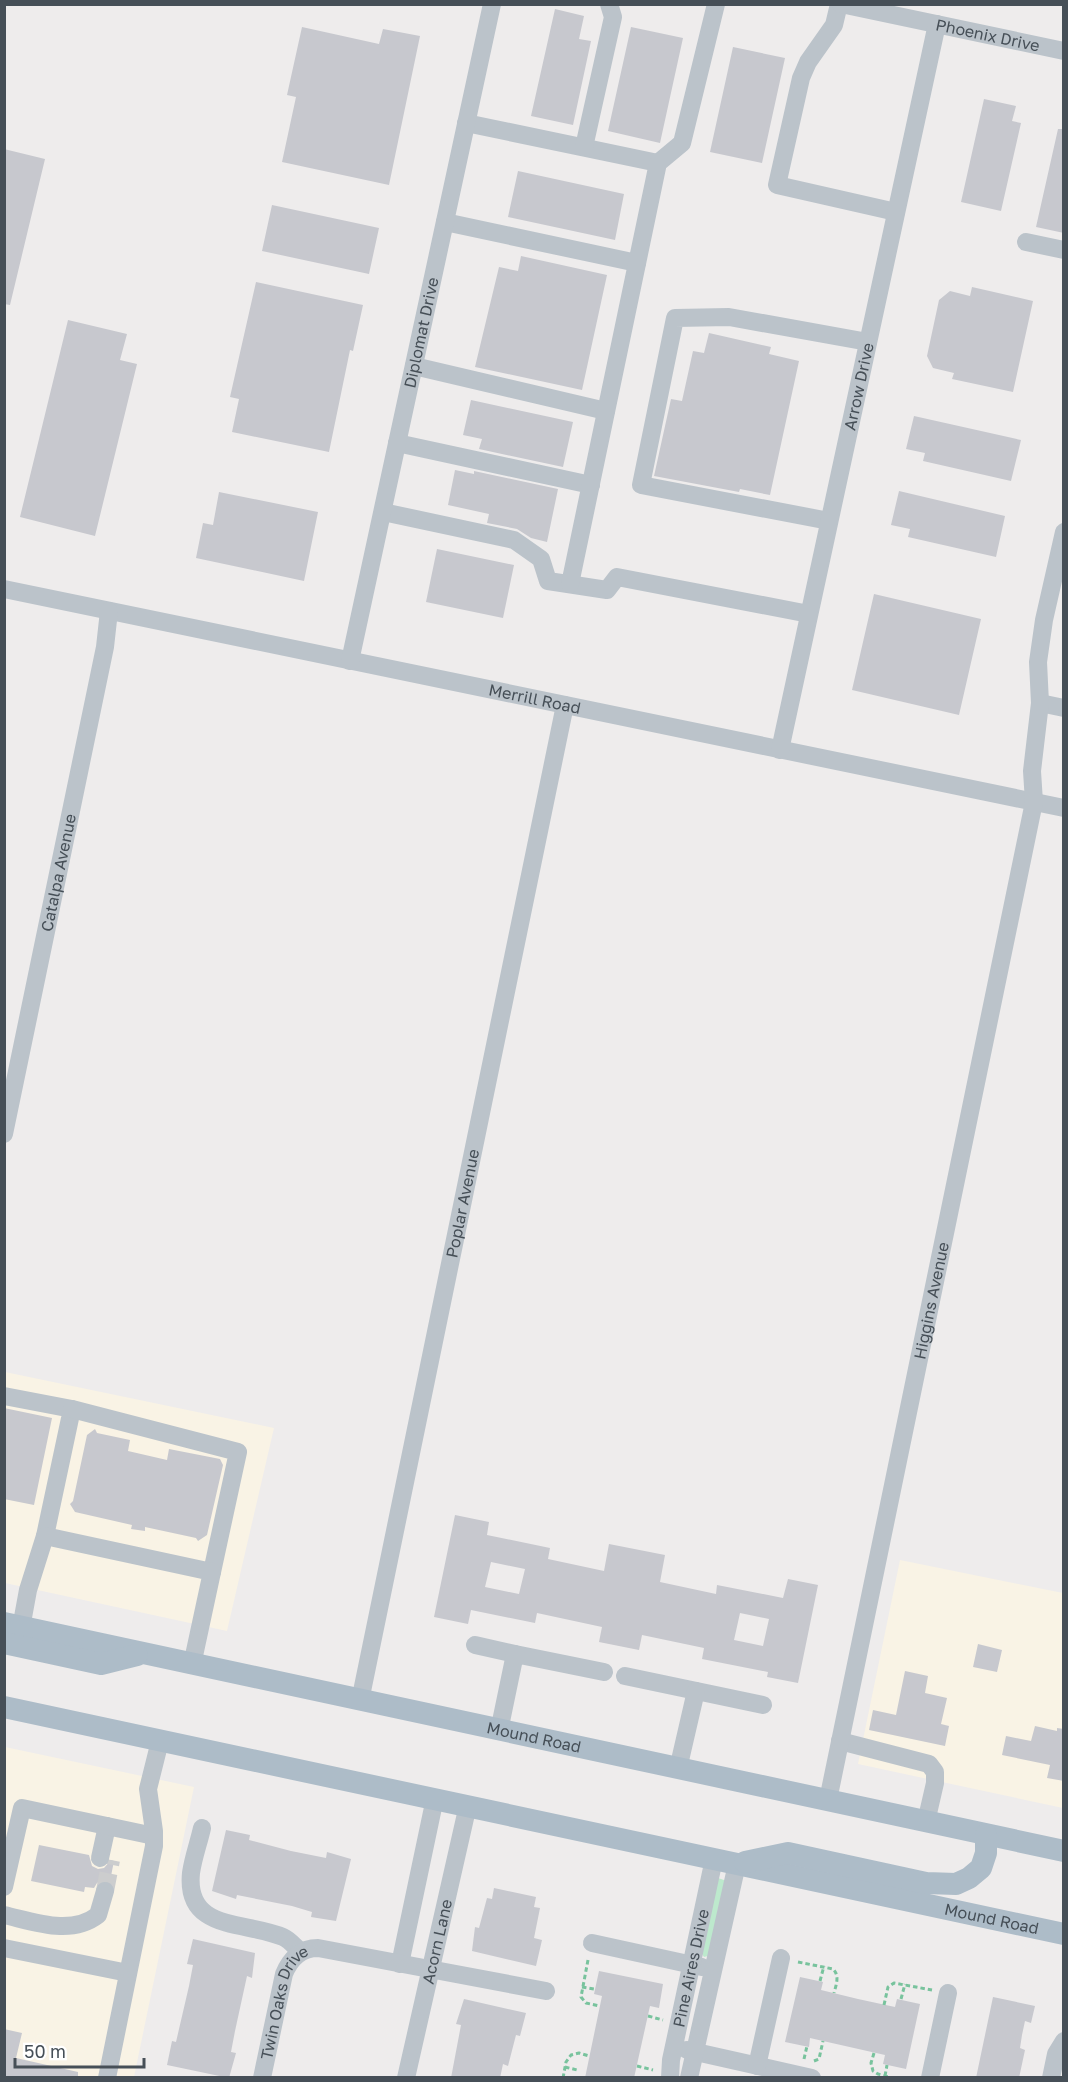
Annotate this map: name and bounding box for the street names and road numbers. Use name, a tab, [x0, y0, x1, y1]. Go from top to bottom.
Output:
street label: Phoenix Drive	[934, 14, 1042, 56]
street label: Diplomat Drive	[399, 275, 443, 390]
street label: Arrow Drive	[839, 341, 878, 432]
street label: Merrill Road	[487, 679, 583, 718]
street label: Catalpa Avenue	[36, 812, 80, 933]
street label: Poplar Avenue	[441, 1147, 483, 1260]
street label: Higgins Avenue	[909, 1240, 953, 1361]
street label: Mound Road	[485, 1717, 583, 1757]
street label: Acorn Lane	[418, 1897, 456, 1986]
street label: Mound Road	[943, 1899, 1041, 1938]
street label: Pine Aires Drive	[668, 1907, 713, 2029]
street label: Twin Oaks Drive	[256, 1940, 311, 2061]

